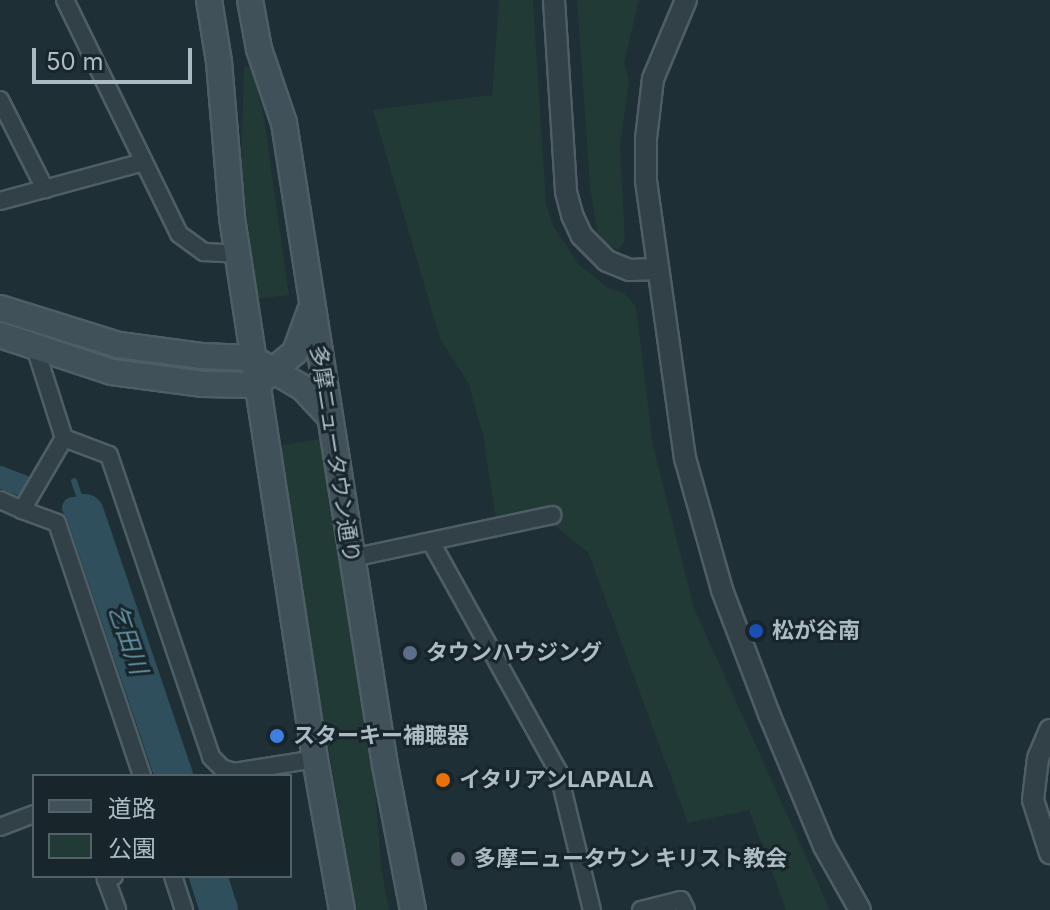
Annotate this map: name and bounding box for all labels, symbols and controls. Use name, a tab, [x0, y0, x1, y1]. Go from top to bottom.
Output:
scale bar	[36, 32, 196, 82]
text: 50 m	[46, 47, 104, 76]
street label: 多摩ニュータウン通り	[305, 343, 365, 565]
water label: 乞田川	[103, 600, 153, 678]
place label: 松が谷南	[772, 618, 860, 644]
marker: 松が谷南	[747, 622, 765, 640]
place label: タウンハウジング	[426, 640, 602, 666]
marker: タウンハウジング	[401, 644, 419, 662]
place label: スターキー補聴器	[293, 723, 469, 749]
marker: スターキー補聴器	[268, 727, 286, 745]
place label: イタリアンLAPALA	[459, 767, 656, 793]
marker: イタリアンLAPALA	[434, 771, 452, 789]
legend	[32, 774, 292, 878]
text: 道路	[108, 794, 156, 823]
text: 公園	[108, 834, 156, 863]
place label: 多摩ニュータウン キリスト教会	[474, 846, 787, 872]
marker: 多摩ニュータウン キリスト教会	[449, 850, 467, 868]

